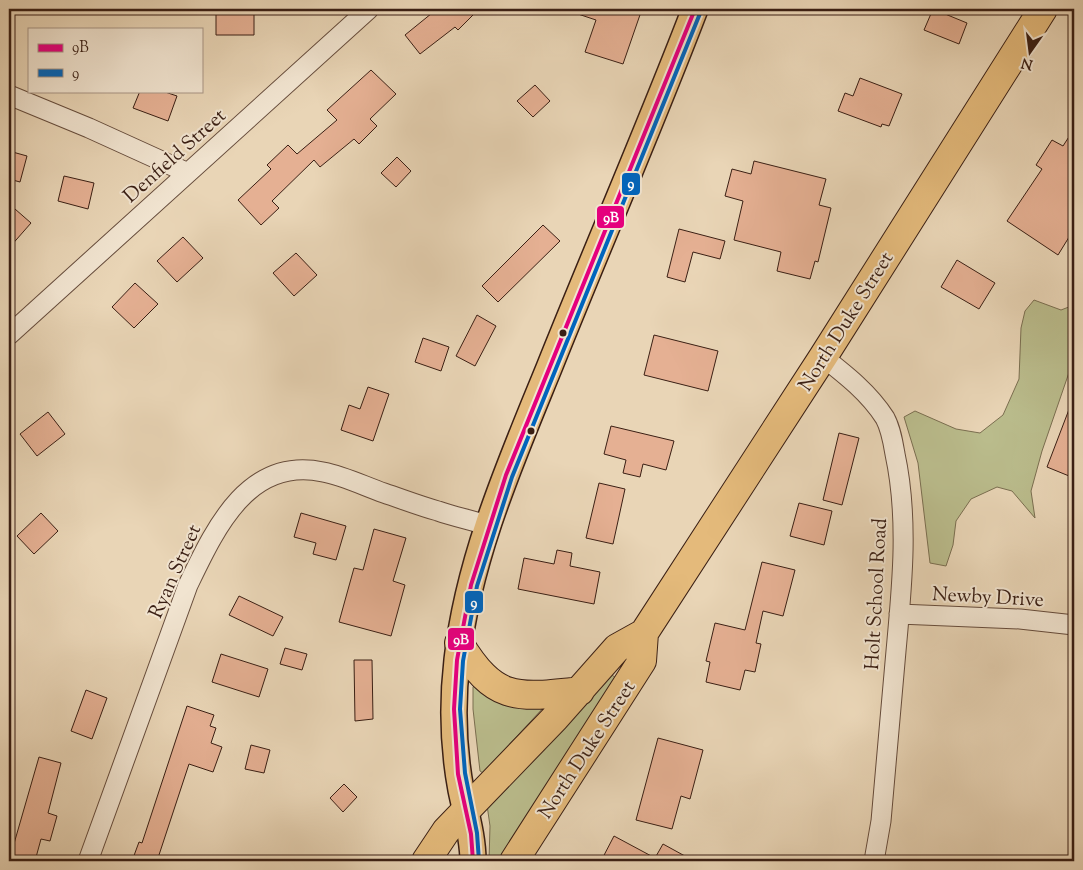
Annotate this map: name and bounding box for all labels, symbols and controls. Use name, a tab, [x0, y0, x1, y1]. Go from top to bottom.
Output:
legend	[28, 28, 202, 92]
north arrow	[1006, 28, 1056, 78]
text: 9B	[72, 38, 89, 59]
text: N	[1019, 52, 1035, 74]
text: 9	[72, 64, 79, 85]
street label: Denfield Street	[118, 103, 234, 211]
line badge: 9	[621, 172, 641, 196]
text: 9	[628, 175, 635, 195]
line badge: 9B	[596, 205, 625, 229]
text: 9B	[603, 209, 619, 229]
street label: North Duke Street	[792, 247, 902, 398]
unlabelled marker	[558, 328, 568, 338]
unlabelled marker	[526, 426, 536, 436]
street label: Holt School Road	[859, 517, 896, 671]
street label: Ryan Street	[143, 520, 210, 624]
street label: Newby Drive	[931, 581, 1045, 616]
line badge: 9	[464, 590, 484, 614]
text: 9	[471, 594, 478, 614]
line badge: 9B	[447, 627, 475, 651]
text: 9B	[453, 631, 469, 651]
street label: North Duke Street	[532, 675, 644, 825]

